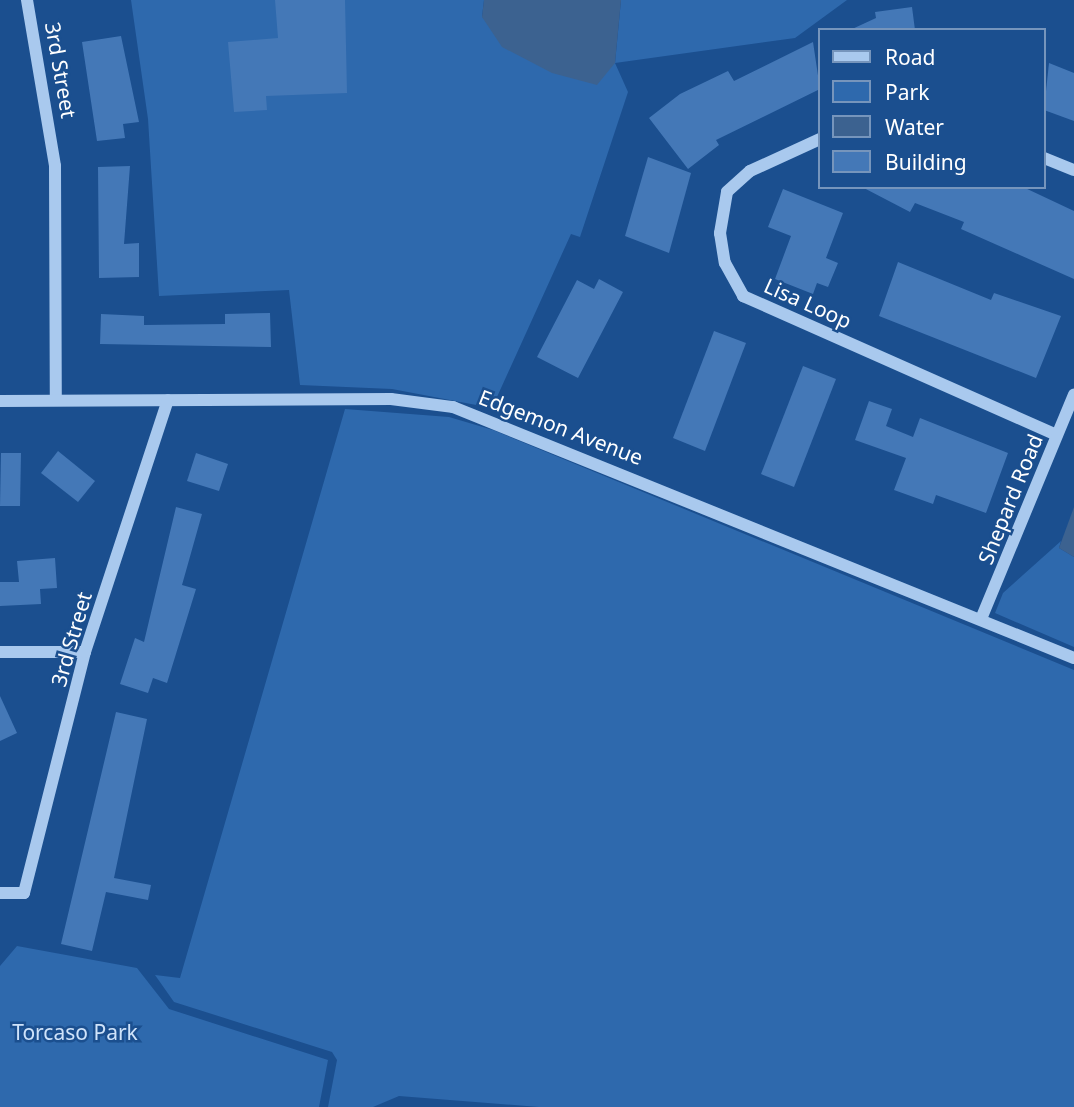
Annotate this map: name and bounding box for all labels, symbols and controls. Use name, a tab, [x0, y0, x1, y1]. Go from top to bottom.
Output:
street label: 3rd Street	[40, 20, 82, 120]
legend	[818, 28, 1046, 189]
text: Road	[885, 43, 935, 71]
text: Park	[885, 78, 929, 106]
text: Water	[885, 113, 944, 141]
text: Building	[885, 148, 967, 176]
street label: Lisa Loop	[760, 273, 856, 333]
street label: Edgemon Avenue	[475, 384, 647, 470]
street label: Shepard Road	[972, 430, 1048, 568]
street label: 3rd Street	[45, 589, 97, 689]
park label: Torcaso Park	[12, 1019, 138, 1045]

